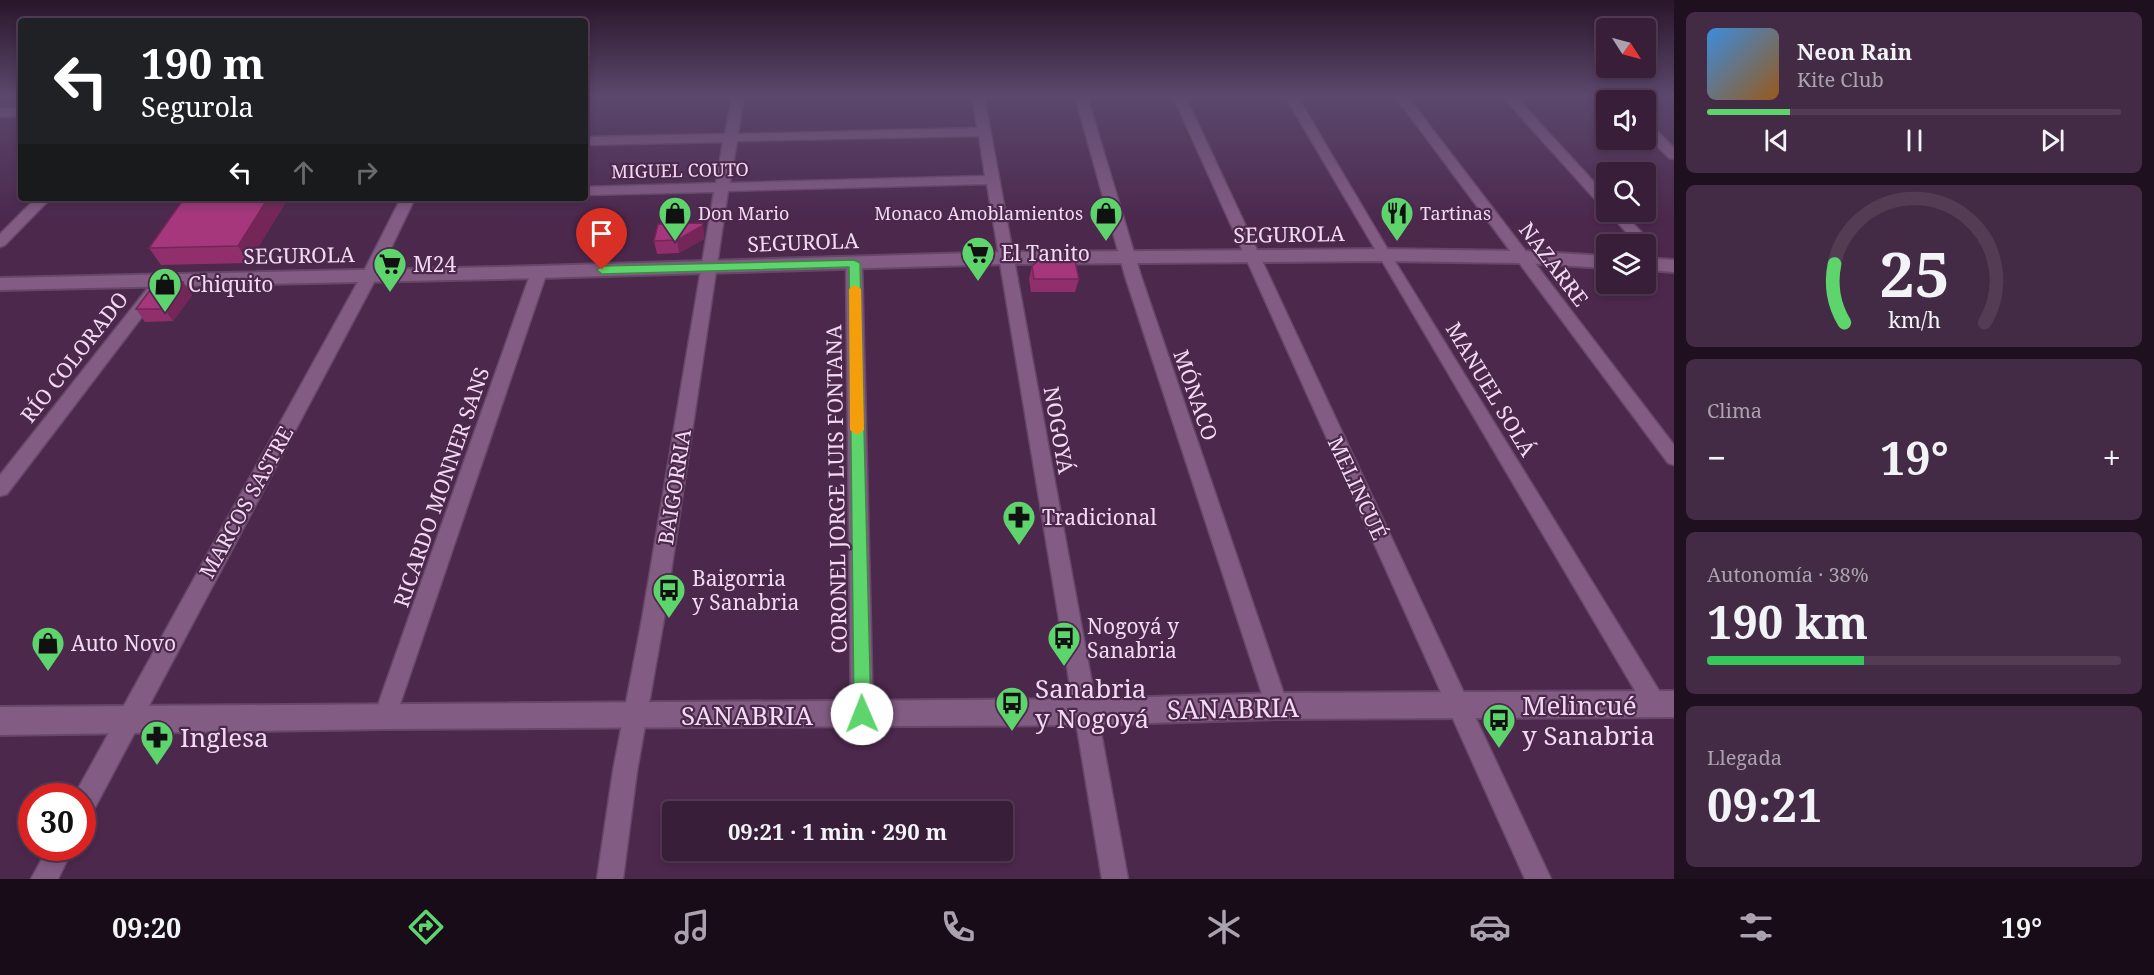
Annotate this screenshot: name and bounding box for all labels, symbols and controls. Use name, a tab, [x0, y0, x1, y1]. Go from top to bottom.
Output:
north arrow	[1596, 18, 1656, 78]
map controls	[1596, 18, 1656, 294]
text: 190 m	[141, 34, 265, 91]
text: Neon Rain	[1797, 36, 1912, 66]
icon: left	[42, 42, 120, 120]
text: Kite Club	[1797, 66, 1884, 93]
text: Segurola	[141, 88, 254, 125]
button: sound	[1596, 90, 1656, 150]
icon: previous	[1760, 124, 1793, 157]
icon: pause	[1898, 124, 1931, 157]
icon: next	[2036, 124, 2069, 157]
icon: left	[224, 156, 257, 189]
icon: ahead	[287, 156, 320, 189]
icon: right	[350, 156, 383, 189]
street label: MIGUEL COUTO	[611, 157, 749, 183]
button: search	[1596, 162, 1656, 222]
shop icon: Don Mario	[657, 195, 693, 242]
shop icon: Monaco Amoblamientos	[1088, 195, 1124, 242]
restaurant icon: Tartinas	[1379, 195, 1415, 242]
place label: Don Mario	[698, 201, 789, 225]
place label: Monaco Amoblamientos	[874, 201, 1083, 225]
place label: Tartinas	[1420, 201, 1491, 225]
pin	[576, 208, 627, 270]
street label: NAZARRE	[1513, 216, 1595, 312]
icon: arrive	[585, 217, 618, 250]
street label: SEGUROLA	[1233, 219, 1345, 249]
street label: SEGUROLA	[747, 226, 859, 258]
text: 25	[1879, 230, 1949, 315]
button: layers	[1596, 234, 1656, 294]
supermarket icon: El Tanito	[960, 235, 996, 282]
place label: El Tanito	[1001, 239, 1090, 267]
street label: SEGUROLA	[243, 240, 355, 270]
supermarket icon: M24	[372, 246, 408, 293]
place label: M24	[413, 250, 456, 278]
shop icon: Chiquito	[147, 266, 183, 313]
place label: Chiquito	[188, 270, 273, 298]
street label: RÍO COLORADO	[14, 286, 134, 428]
text: km/h	[1888, 306, 1941, 335]
street label: MANUEL SOLÁ	[1440, 317, 1542, 462]
street label: CORONEL JORGE LUIS FONTANA	[819, 324, 853, 654]
street label: MÓNACO	[1167, 346, 1225, 444]
street label: RICARDO MONNER SANS	[387, 363, 495, 611]
street label: NOGOYÁ	[1038, 384, 1080, 476]
text: Clima	[1707, 397, 1762, 424]
street label: MARCOS SASTRE	[193, 421, 299, 583]
street label: BAIGORRIA	[651, 427, 697, 547]
text: 19°	[1880, 427, 1949, 488]
street label: MELINCUÉ	[1322, 432, 1394, 544]
text: −	[1707, 435, 1726, 480]
text: +	[2103, 435, 2121, 480]
pharmacy icon: Tradicional	[1001, 499, 1037, 546]
place label: Tradicional	[1042, 503, 1157, 531]
text: Autonomía · 38%	[1707, 561, 1869, 588]
place label: Baigorria y Sanabria	[692, 564, 799, 616]
bus stop icon: Baigorria y Sanabria	[651, 572, 687, 619]
text: 190 km	[1707, 591, 1868, 652]
place label: Nogoyá y Sanabria	[1087, 612, 1179, 664]
bus stop icon: Nogoyá y Sanabria	[1046, 620, 1082, 667]
shop icon: Auto Novo	[30, 625, 66, 672]
place label: Auto Novo	[71, 629, 176, 657]
place label: Sanabria y Nogoyá	[1035, 670, 1149, 736]
position arrow	[830, 682, 894, 746]
bus stop icon: Sanabria y Nogoyá	[994, 685, 1030, 732]
place label: Melincué y Sanabria	[1522, 687, 1655, 753]
street label: SANABRIA	[1167, 689, 1300, 727]
street label: SANABRIA	[681, 697, 814, 733]
bus stop icon: Melincué y Sanabria	[1481, 702, 1517, 749]
pharmacy icon: Inglesa	[139, 719, 175, 766]
place label: Inglesa	[180, 719, 269, 755]
text: Llegada	[1707, 744, 1782, 771]
text: 09:21	[1707, 774, 1822, 835]
speed limit sign: 30	[18, 783, 96, 861]
text: 09:21 · 1 min · 290 m	[728, 816, 947, 846]
icon: directions	[405, 906, 447, 948]
icon: music	[671, 906, 713, 948]
icon: phone	[937, 906, 979, 948]
icon: climate	[1203, 906, 1245, 948]
icon: car	[1469, 906, 1511, 948]
icon: filters	[1735, 906, 1777, 948]
text: 09:20	[112, 909, 181, 946]
text: 19°	[2001, 909, 2042, 946]

